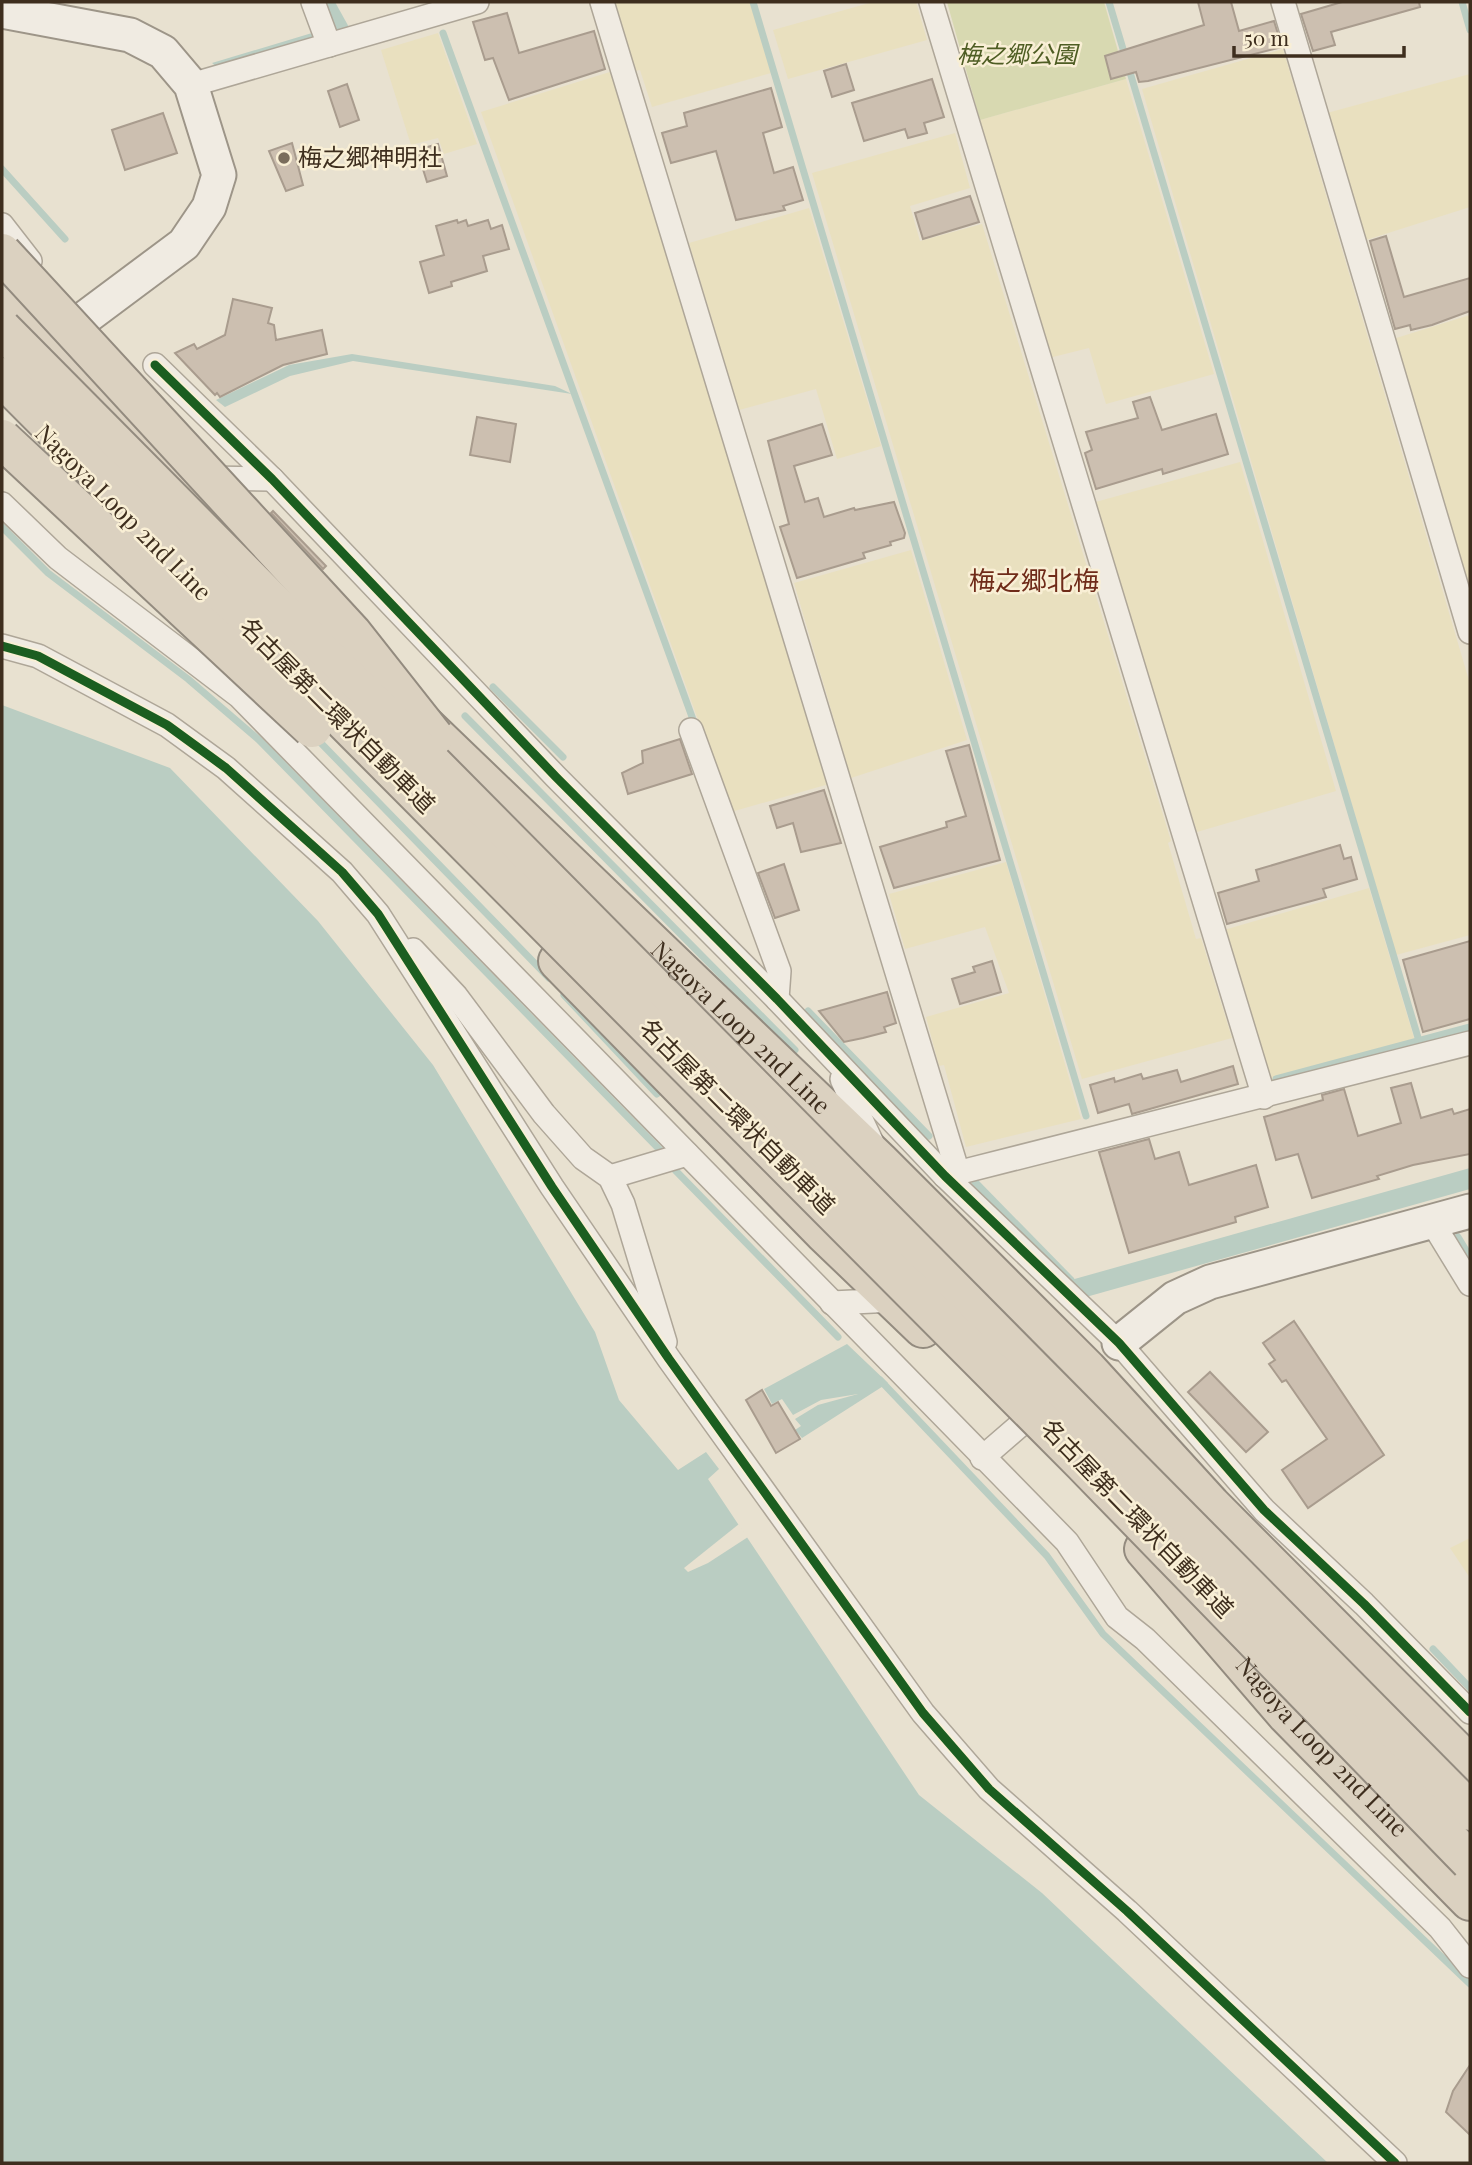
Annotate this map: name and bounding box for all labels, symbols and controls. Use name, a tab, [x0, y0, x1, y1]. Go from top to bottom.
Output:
scale bar	[1234, 14, 1404, 58]
text: 50 m	[1244, 23, 1290, 51]
park label: 梅之郷公園	[957, 37, 1080, 69]
place label: 梅之郷神明社	[298, 140, 442, 172]
marker: 梅之郷神明社	[276, 150, 292, 166]
street label: Nagoya Loop 2nd Line	[29, 416, 220, 607]
district label: 梅之郷北梅	[969, 562, 1099, 597]
street label: 名古屋第二環状自動車道	[234, 610, 443, 819]
street label: Nagoya Loop 2nd Line	[645, 933, 838, 1120]
street label: 名古屋第二環状自動車道	[634, 1011, 843, 1220]
street label: 名古屋第二環状自動車道	[1035, 1412, 1242, 1624]
street label: Nagoya Loop 2nd Line	[1230, 1649, 1416, 1843]

